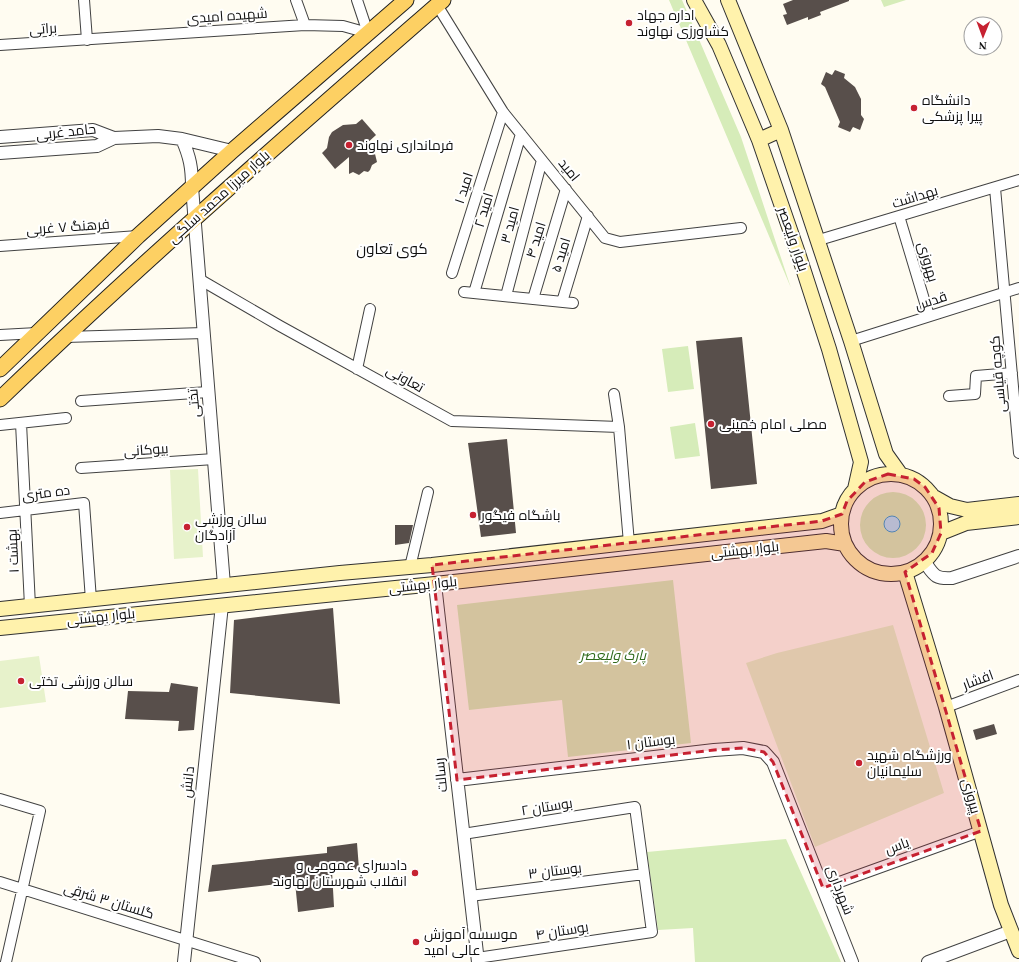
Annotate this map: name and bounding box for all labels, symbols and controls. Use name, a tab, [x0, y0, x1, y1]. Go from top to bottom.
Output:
street label: شهیده امیدی	[186, 6, 268, 26]
place label: اداره جهاد کشاورزی نهاوند	[637, 8, 729, 39]
north arrow	[963, 16, 1003, 56]
marker: اداره جهاد کشاورزی نهاوند	[624, 18, 634, 28]
street label: براتی	[29, 21, 57, 37]
text: N	[979, 40, 987, 52]
place label: دانشگاه پیرا پزشکی	[922, 93, 983, 126]
marker: دانشگاه پیرا پزشکی	[909, 103, 919, 113]
street label: حامد غربی	[35, 121, 97, 143]
place label: فرمانداری نهاوند	[357, 138, 454, 153]
marker: فرمانداری نهاوند	[344, 140, 354, 150]
street label: بلوار میرزا محمد سلگی	[165, 147, 273, 247]
street label: امید	[556, 156, 582, 184]
street label: امید ۱	[452, 170, 476, 206]
street label: بهداشت	[890, 183, 940, 211]
street label: امید ۲	[472, 191, 496, 229]
street label: بلوار ولیعصر	[775, 204, 811, 273]
street label: امید ۳	[498, 205, 522, 245]
street label: فرهنگ ۷ غربی	[26, 217, 110, 237]
street label: امید ۴	[523, 220, 549, 260]
street label: امید ۵	[549, 236, 573, 274]
street label: بهروزی	[915, 240, 941, 284]
district label: کوی تعاون	[356, 241, 428, 259]
street label: قدس	[913, 289, 949, 313]
street label: کوچه قیاسی	[987, 335, 1011, 413]
street label: تعاونی	[384, 363, 427, 396]
street label: تختی	[185, 388, 203, 418]
place label: مصلی امام خمینی	[719, 417, 827, 434]
marker: مصلی امام خمینی	[706, 419, 716, 429]
street label: بیوکانی	[123, 441, 169, 459]
street label: ده متری	[21, 483, 71, 503]
place label: باشگاه فیگور	[480, 508, 560, 523]
marker: باشگاه فیگور	[468, 510, 478, 520]
place label: سالن ورزشی آزادگان	[195, 512, 267, 543]
marker: سالن ورزشی آزادگان	[182, 522, 192, 532]
street label: بهشت ۱	[4, 528, 22, 574]
street label: بلوار بهشتی	[710, 539, 780, 561]
street label: بلوار بهشتی	[388, 574, 458, 596]
street label: بلوار بهشتی	[66, 606, 136, 628]
park label: پارک ولیعصر	[578, 648, 647, 665]
street label: افشار	[959, 667, 996, 693]
place label: سالن ورزشی تختی	[29, 674, 133, 689]
marker: سالن ورزشی تختی	[16, 676, 26, 686]
street label: بوستان ۱	[626, 732, 676, 752]
place label: ورزشگاه شهید سلیمانیان	[867, 748, 952, 779]
street label: رسالت	[432, 757, 450, 793]
marker: ورزشگاه شهید سلیمانیان	[854, 758, 864, 768]
street label: دانش	[179, 765, 197, 799]
street label: پیروزی	[957, 777, 983, 816]
street label: بوستان ۲	[520, 796, 574, 818]
street label: یاس	[883, 835, 911, 857]
place label: دادسرای عمومی و انقلاب شهرستان نهاوند	[273, 858, 407, 889]
street label: بوستان ۳	[527, 860, 583, 882]
street label: شهرداری	[824, 863, 856, 917]
marker: دادسرای عمومی و انقلاب شهرستان نهاوند	[410, 868, 420, 878]
street label: گلستان ۳ شرقی	[62, 880, 156, 922]
street label: بوستان ۴	[534, 919, 590, 943]
place label: موسسه آموزش عالی امید	[424, 927, 518, 958]
marker: موسسه آموزش عالی امید	[411, 937, 421, 947]

